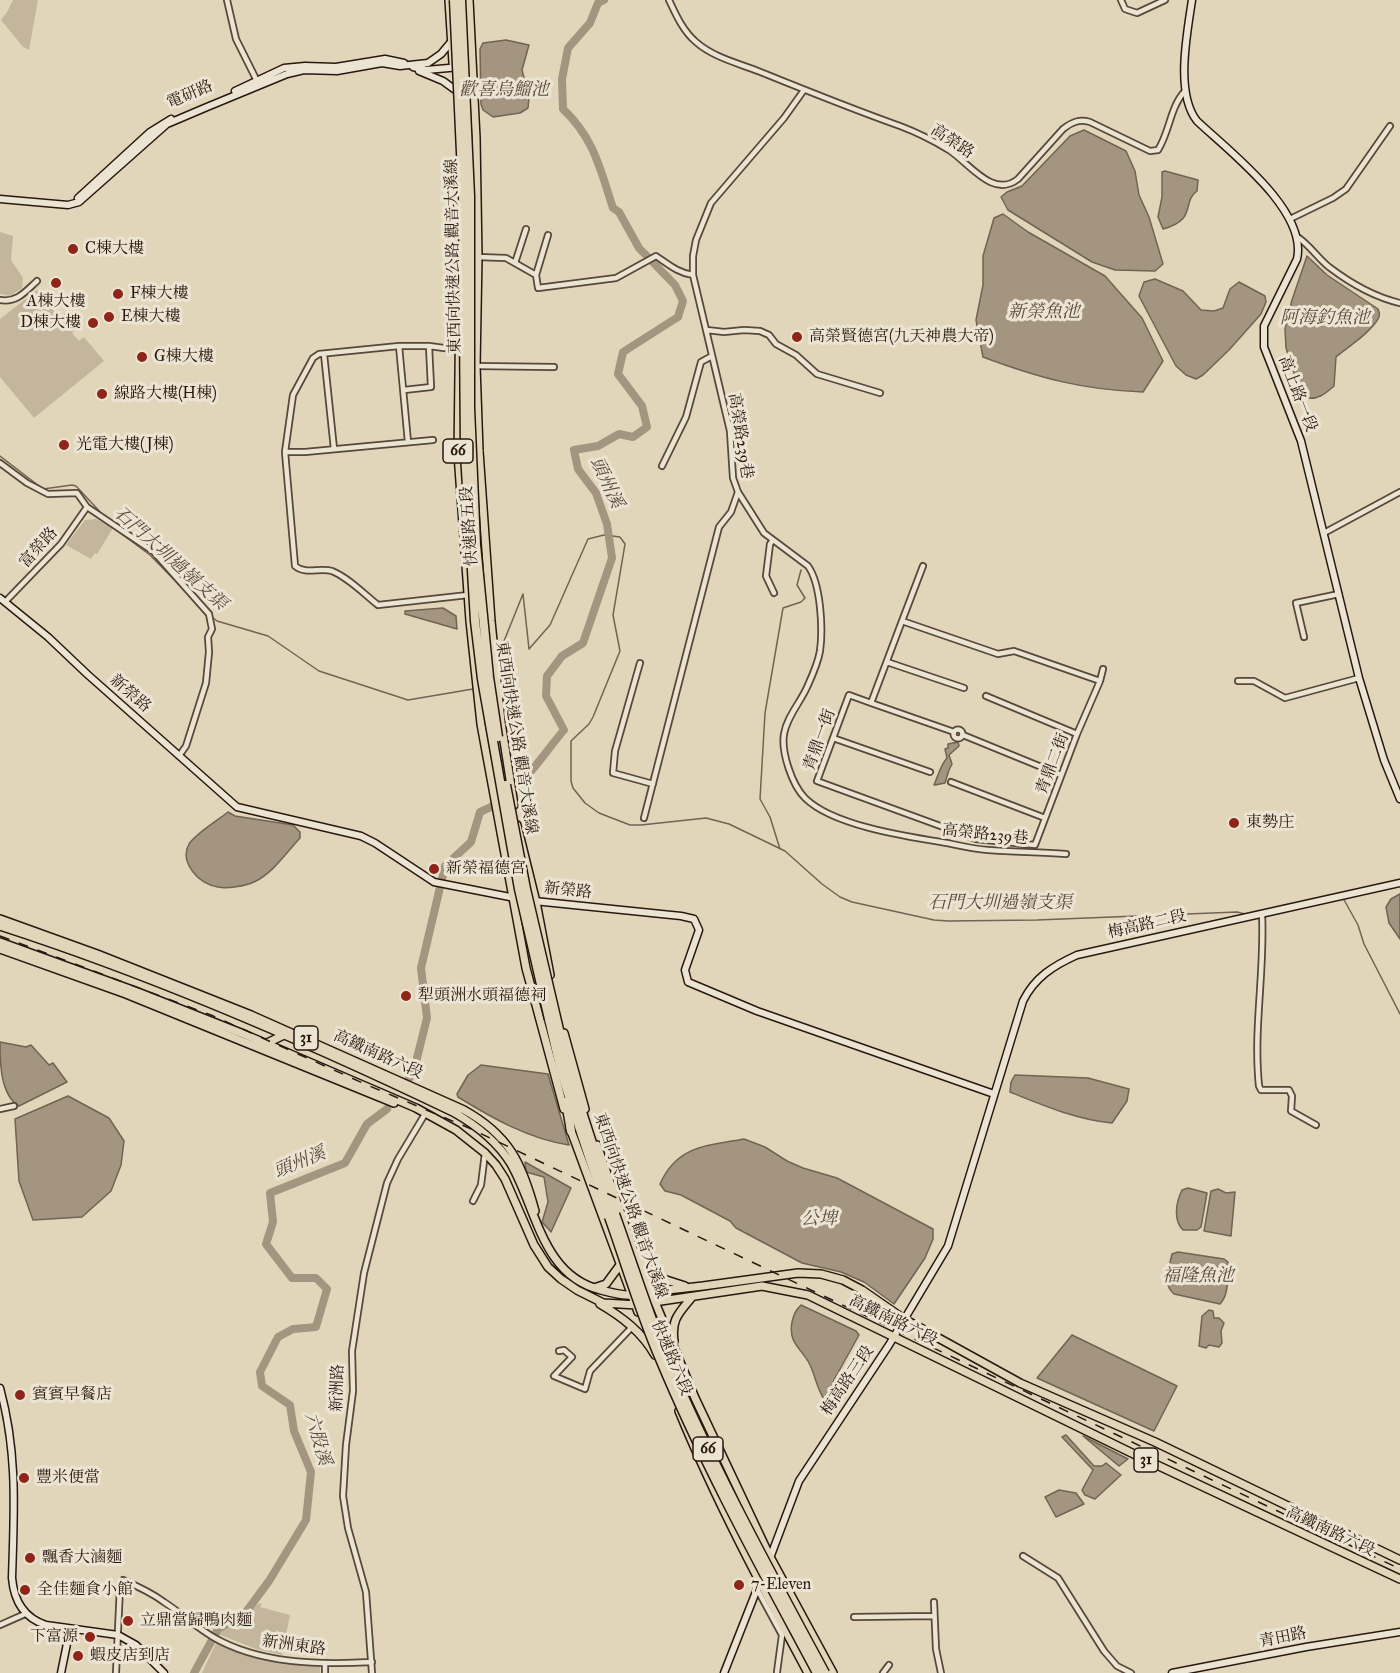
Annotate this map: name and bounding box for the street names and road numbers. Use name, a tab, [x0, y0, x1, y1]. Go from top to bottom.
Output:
street label: 電研路	[164, 77, 216, 113]
street label: 高榮路	[927, 121, 977, 163]
street label: 東西向快速公路 觀音大溪線	[443, 158, 465, 354]
street label: 高上路一段	[1274, 353, 1320, 435]
street label: 高榮路239巷	[724, 392, 756, 480]
road number: 66	[443, 439, 473, 463]
street label: 快速路五段	[458, 485, 482, 567]
street label: 富榮路	[16, 524, 62, 572]
street label: 東西向快速公路 觀音大溪線	[491, 640, 541, 836]
street label: 新榮路	[106, 671, 154, 717]
street label: 青鼎一街	[800, 707, 840, 773]
street label: 青鼎二街	[1033, 731, 1073, 797]
street label: 高榮路239巷	[941, 821, 1029, 849]
street label: 新榮路	[543, 879, 593, 903]
street label: 梅高路二段	[1106, 907, 1188, 943]
road number: 31	[294, 1026, 318, 1050]
street label: 高鐵南路六段	[330, 1027, 426, 1083]
street label: 東西向快速公路 觀音大溪線	[589, 1110, 671, 1302]
street label: 高鐵南路六段	[846, 1291, 940, 1351]
street label: 快速路六段	[647, 1317, 695, 1399]
street label: 梅高路三段	[818, 1342, 878, 1420]
street label: 新洲路	[328, 1364, 348, 1412]
road number: 66	[693, 1437, 723, 1461]
road number: 31	[1134, 1448, 1158, 1472]
street label: 高鐵南路六段	[1282, 1503, 1378, 1561]
street label: 青田路	[1258, 1624, 1308, 1652]
street label: 新洲東路	[261, 1632, 327, 1660]

